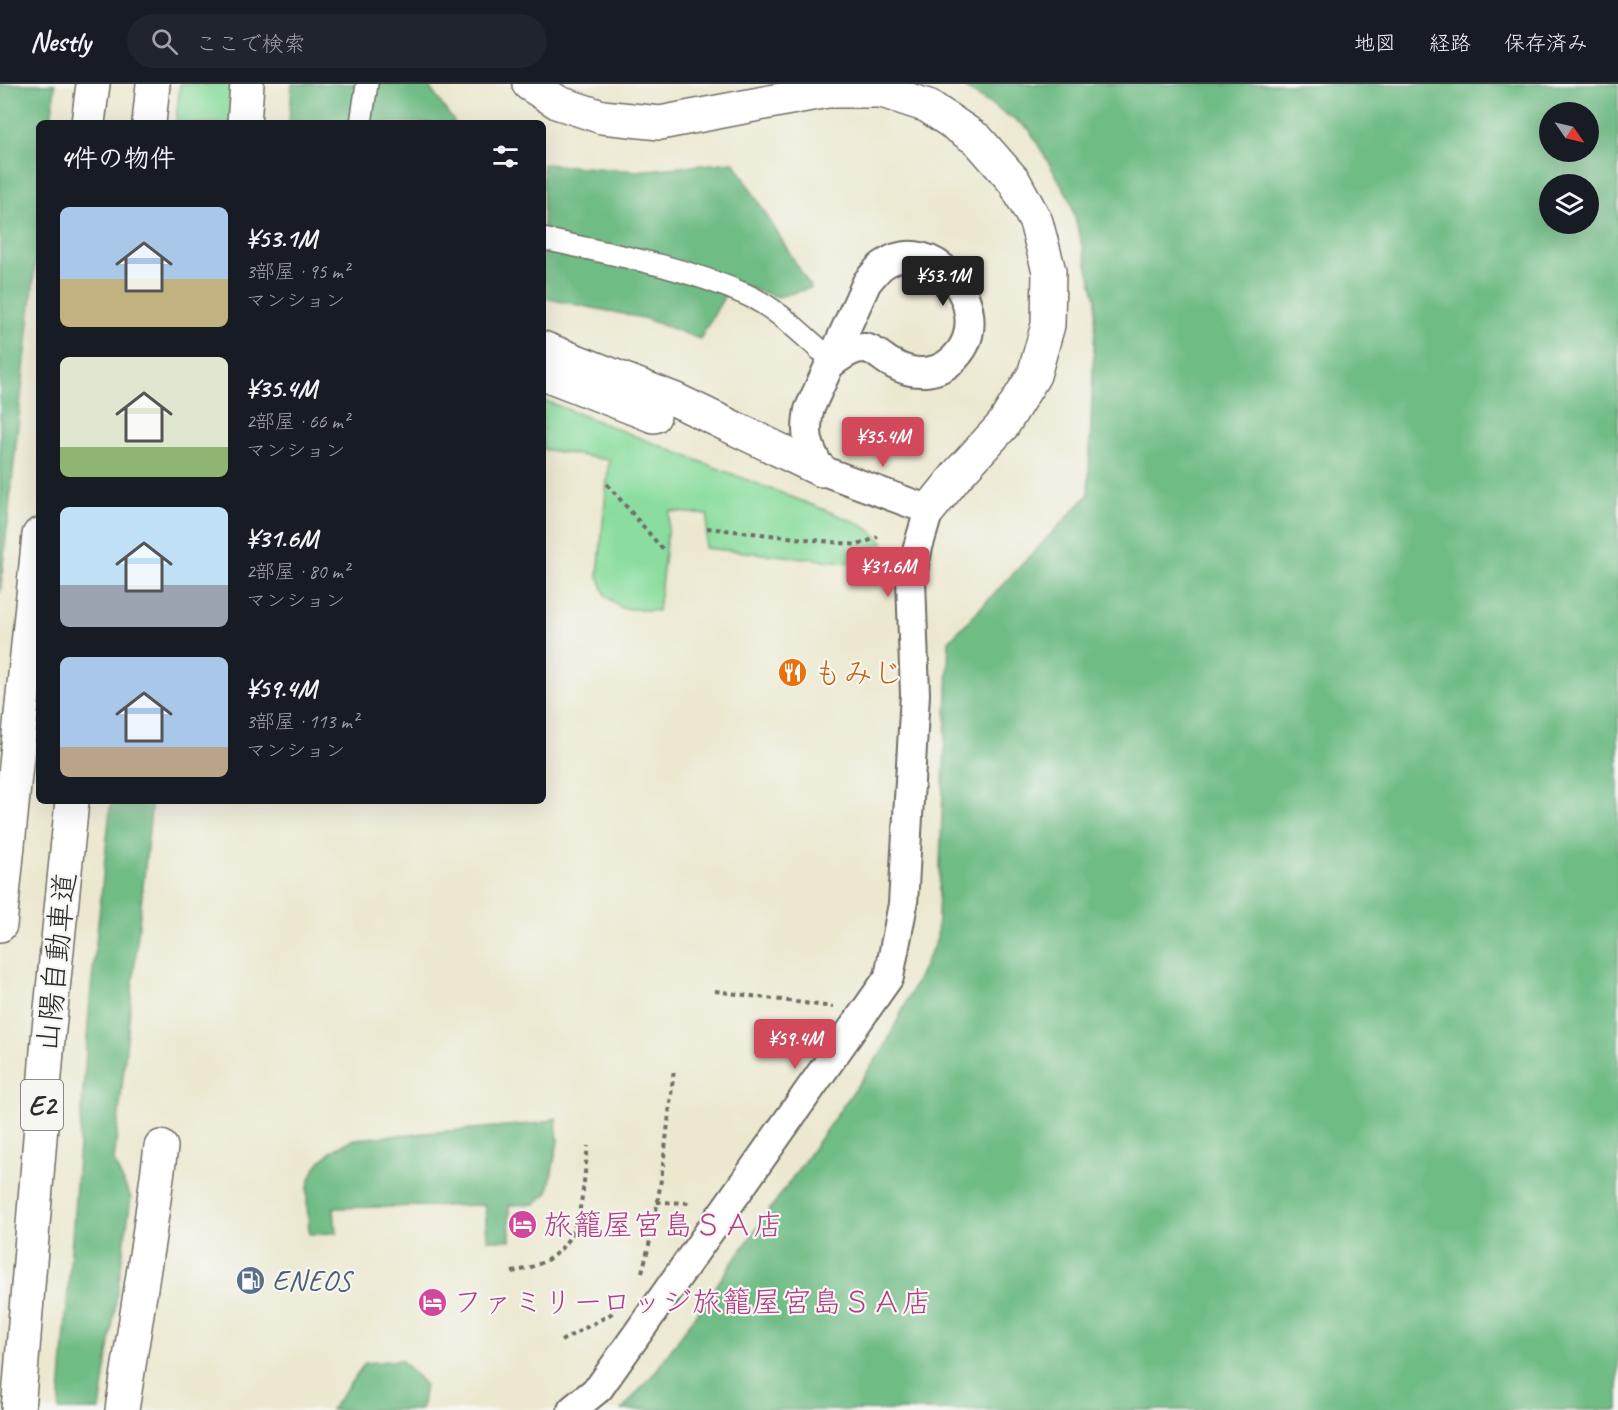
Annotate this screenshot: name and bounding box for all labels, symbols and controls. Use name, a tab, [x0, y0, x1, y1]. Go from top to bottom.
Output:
search box	[127, 14, 547, 68]
text: Nestly	[30, 24, 91, 59]
icon: search	[148, 25, 181, 58]
text: ここで検索	[196, 30, 306, 58]
text: 地図	[1354, 30, 1396, 56]
text: 経路	[1429, 30, 1471, 56]
text: 保存済み	[1504, 30, 1588, 56]
north arrow	[1539, 102, 1599, 162]
map controls	[1539, 102, 1599, 234]
icon: filters	[489, 140, 522, 173]
text: 4件の物件	[60, 142, 176, 175]
button: layers	[1539, 174, 1599, 234]
text: ¥53.1M	[246, 222, 317, 255]
icon: home	[108, 231, 180, 303]
pin: ¥53.1M	[894, 256, 992, 307]
text: 3部屋 · 95 m²	[246, 259, 349, 284]
text: ¥53.1M	[916, 263, 970, 288]
text: マンション	[246, 288, 345, 313]
text: ¥35.4M	[246, 372, 317, 405]
icon: home	[108, 381, 180, 453]
text: 2部屋 · 66 m²	[246, 409, 349, 434]
pin: ¥35.4M	[834, 417, 932, 468]
text: ¥35.4M	[856, 424, 910, 449]
text: マンション	[246, 438, 345, 463]
text: ¥31.6M	[246, 522, 317, 555]
icon: home	[108, 531, 180, 603]
pin: ¥31.6M	[839, 547, 937, 598]
text: ¥31.6M	[861, 554, 915, 579]
text: 2部屋 · 80 m²	[246, 559, 349, 584]
text: マンション	[246, 588, 345, 613]
place label: もみじ	[813, 654, 903, 692]
restaurant icon: もみじ	[776, 657, 808, 689]
text: ¥59.4M	[246, 672, 316, 705]
icon: home	[108, 681, 180, 753]
text: 3部屋 · 113 m²	[246, 709, 358, 734]
text: マンション	[246, 738, 345, 763]
street label: 山陽自動車道	[28, 871, 84, 1053]
pin: ¥59.4M	[746, 1019, 844, 1070]
text: ¥59.4M	[768, 1026, 822, 1051]
road number: E2	[21, 1080, 63, 1130]
place label: 旅籠屋宮島ＳＡ店	[543, 1206, 783, 1244]
hotel icon: 旅籠屋宮島ＳＡ店	[506, 1209, 538, 1241]
place label: ENEOS	[272, 1261, 354, 1299]
fuel station icon: ENEOS	[235, 1264, 267, 1296]
place label: ファミリーロッジ旅籠屋宮島ＳＡ店	[453, 1283, 932, 1321]
hotel icon: ファミリーロッジ旅籠屋宮島ＳＡ店	[416, 1286, 448, 1318]

